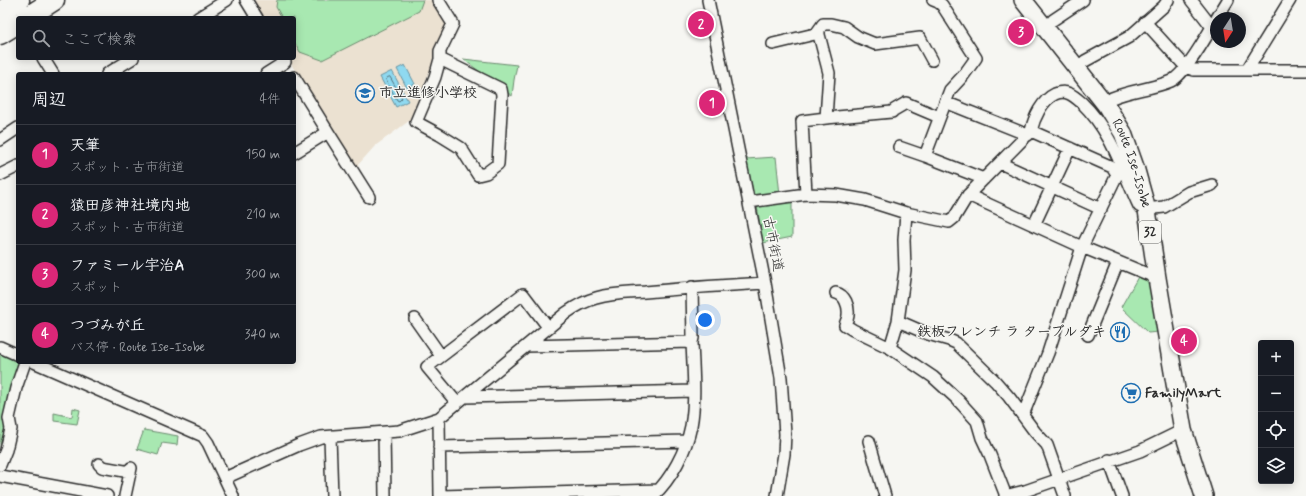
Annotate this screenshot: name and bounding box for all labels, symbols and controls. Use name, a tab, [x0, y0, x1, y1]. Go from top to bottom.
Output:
pin: 2	[688, 9, 714, 39]
north arrow	[1210, 12, 1246, 48]
search box	[16, 16, 296, 60]
pin: 3	[1008, 17, 1034, 47]
icon: search	[30, 27, 52, 49]
text: ここで検索	[62, 30, 137, 50]
school or university icon: 市立進修小学校	[354, 82, 376, 104]
place label: 市立進修小学校	[379, 84, 477, 102]
pin: 1	[699, 88, 725, 118]
text: 周辺	[32, 89, 66, 111]
text: 4件	[259, 91, 280, 108]
street label: Route Ise-Isobe	[1108, 116, 1155, 210]
text: 天筆	[70, 136, 100, 156]
text: 1	[42, 146, 48, 163]
text: 150 m	[246, 146, 280, 163]
text: スポット · 古市街道	[70, 159, 184, 176]
text: 猿田彦神社境内地	[70, 196, 190, 216]
text: 2	[42, 206, 48, 223]
text: 210 m	[246, 206, 280, 223]
street label: 古市街道	[759, 215, 787, 273]
text: スポット · 古市街道	[70, 219, 184, 236]
road number: 32	[1139, 221, 1161, 243]
text: ファミール宇治A	[70, 256, 184, 276]
text: 3	[42, 266, 48, 283]
text: 300 m	[245, 266, 280, 283]
text: スポット	[70, 279, 122, 296]
your location	[695, 310, 715, 330]
text: つづみが丘	[70, 316, 145, 336]
restaurant icon: 鉄板フレンチ ラ ターブルダキ	[1109, 321, 1131, 343]
place label: 鉄板フレンチ ラ ターブルダキ	[917, 323, 1106, 341]
text: 4	[41, 326, 49, 343]
text: 340 m	[245, 326, 280, 343]
pin: 4	[1171, 326, 1197, 356]
text: バス停 · Route Ise-Isobe	[70, 339, 205, 356]
map controls	[1258, 340, 1294, 484]
button: +	[1258, 340, 1294, 376]
button: −	[1258, 376, 1294, 412]
supermarket icon: FamilyMart	[1120, 382, 1142, 404]
place label: FamilyMart	[1145, 384, 1222, 402]
button: locate	[1258, 412, 1294, 448]
button: layers	[1258, 448, 1294, 484]

